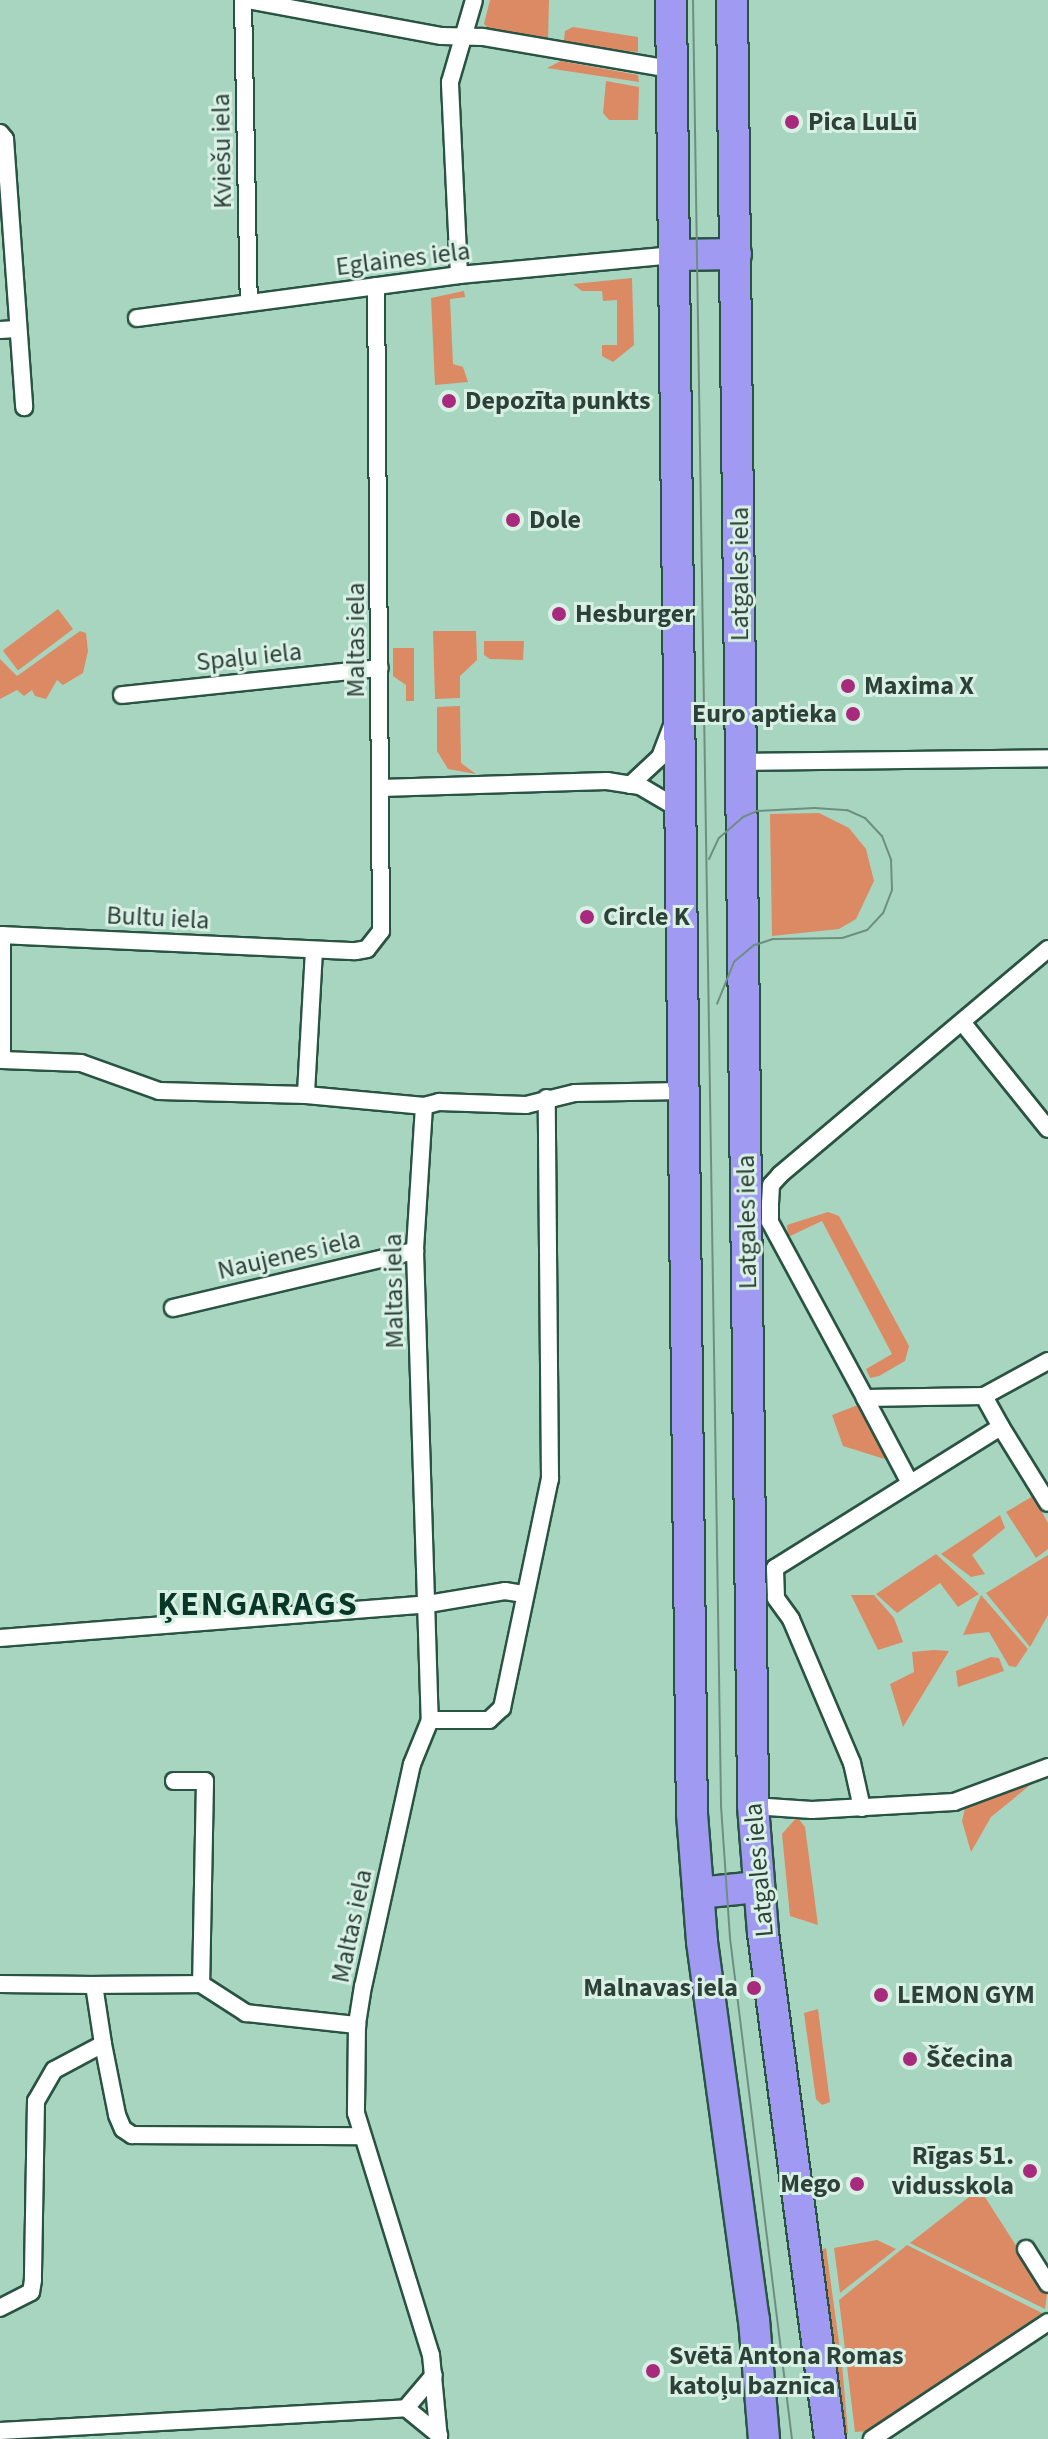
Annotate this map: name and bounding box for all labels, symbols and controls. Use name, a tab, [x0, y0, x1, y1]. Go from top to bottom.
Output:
street label: Kviešu iela	[205, 93, 239, 209]
place label: Pica LuLū	[808, 106, 917, 138]
marker: Pica LuLū	[783, 113, 801, 131]
street label: Eglaines iela	[334, 235, 472, 283]
place label: Depozīta punkts	[465, 385, 651, 417]
marker: Depozīta punkts	[440, 392, 458, 410]
place label: Dole	[529, 504, 581, 536]
street label: Latgales iela	[724, 507, 756, 641]
marker: Dole	[504, 511, 522, 529]
street label: Maltas iela	[340, 582, 372, 698]
place label: Hesburger	[575, 598, 694, 630]
marker: Hesburger	[550, 605, 568, 623]
street label: Spaļu iela	[195, 636, 303, 678]
place label: Maxima X	[864, 670, 974, 702]
marker: Maxima X	[839, 677, 857, 695]
place label: Euro aptieka	[692, 698, 837, 730]
marker: Euro aptieka	[844, 705, 862, 723]
street label: Bultu iela	[106, 900, 210, 936]
place label: Circle K	[603, 901, 690, 933]
marker: Circle K	[578, 908, 596, 926]
street label: Latgales iela	[730, 1155, 764, 1289]
street label: Naujenes iela	[215, 1223, 363, 1287]
street label: Maltas iela	[377, 1233, 411, 1349]
district label: ĶENGARAGS	[157, 1585, 359, 1625]
street label: Latgales iela	[738, 1802, 780, 1938]
street label: Maltas iela	[325, 1866, 379, 1986]
place label: Malnavas iela	[583, 1972, 738, 2004]
marker: Malnavas iela	[745, 1979, 763, 1997]
place label: LEMON GYM	[897, 1979, 1035, 2011]
marker: LEMON GYM	[872, 1986, 890, 2004]
place label: Ščecina	[926, 2043, 1013, 2075]
marker: Ščecina	[901, 2050, 919, 2068]
place label: Rīgas 51. vidusskola	[891, 2140, 1014, 2202]
marker: Rīgas 51. vidusskola	[1021, 2162, 1039, 2180]
place label: Mego	[780, 2168, 841, 2200]
marker: Mego	[848, 2175, 866, 2193]
place label: Svētā Antona Romas katoļu baznīca	[669, 2340, 903, 2402]
marker: Svētā Antona Romas katoļu baznīca	[644, 2362, 662, 2380]

